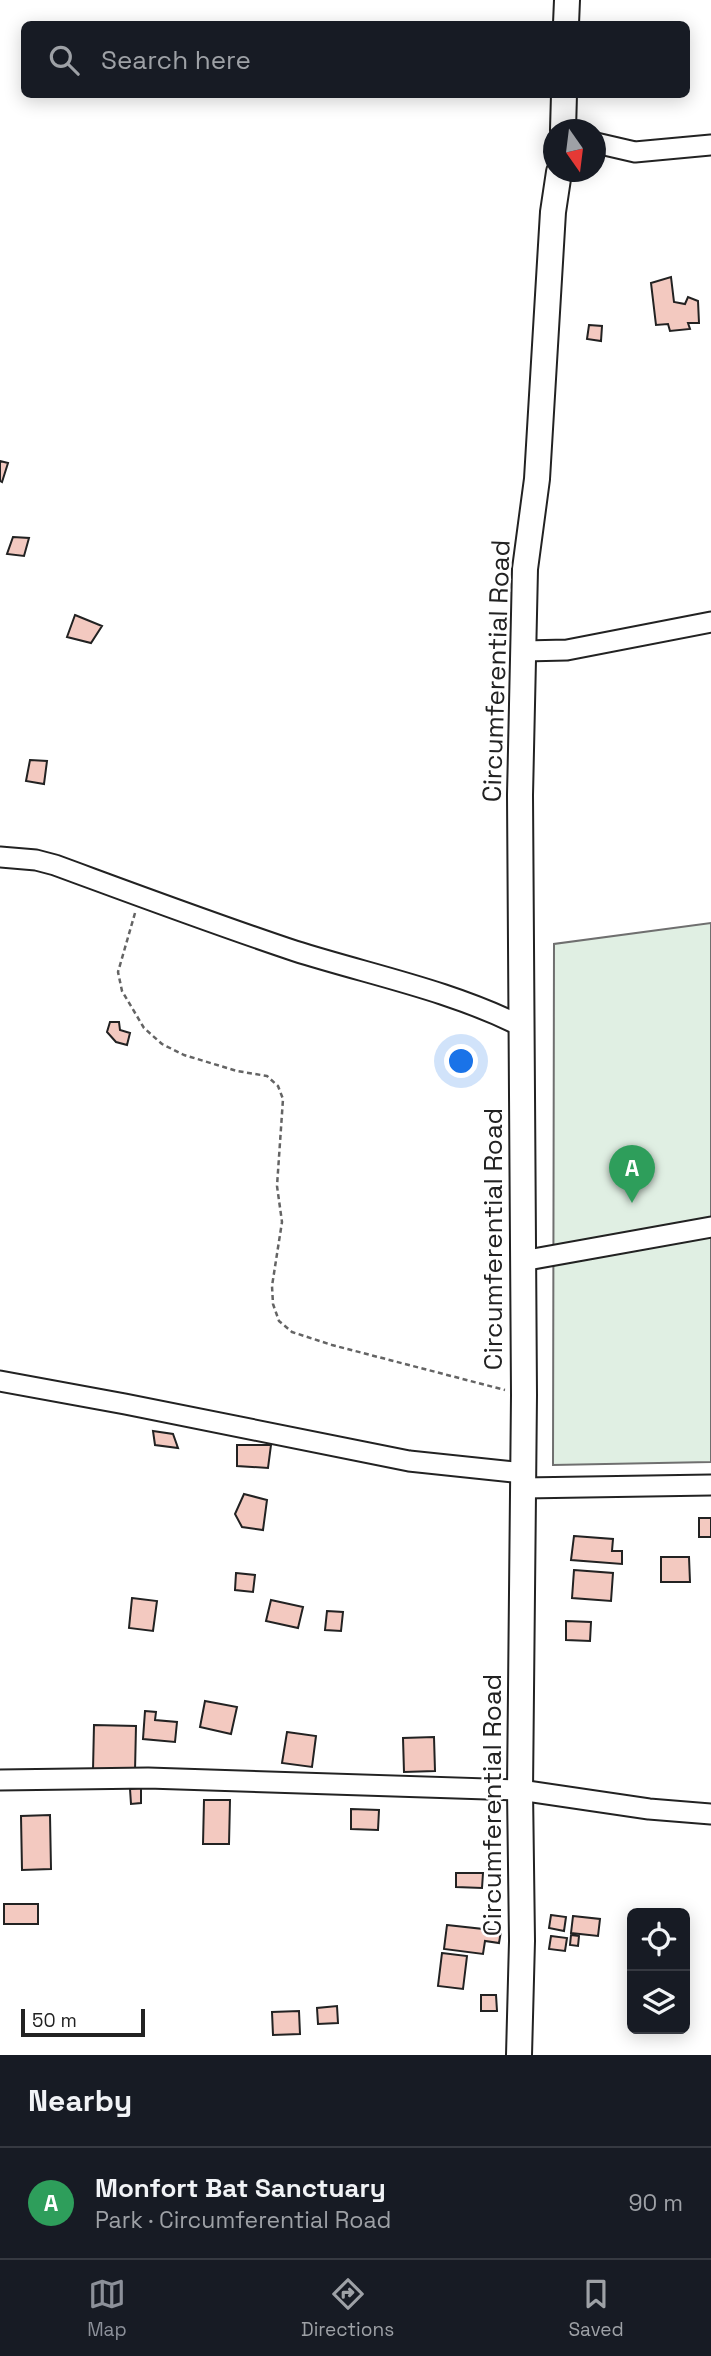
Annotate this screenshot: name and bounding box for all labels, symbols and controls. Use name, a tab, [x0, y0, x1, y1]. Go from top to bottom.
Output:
search box	[21, 21, 690, 98]
icon: search	[45, 41, 83, 79]
text: Search here	[101, 43, 251, 77]
north arrow	[543, 119, 606, 182]
street label: Circumferential Road	[474, 539, 518, 803]
your location	[444, 1044, 478, 1078]
street label: Circumferential Road	[476, 1108, 510, 1370]
pin: A	[609, 1145, 655, 1203]
street label: Circumferential Road	[475, 1674, 509, 1936]
map controls	[627, 1908, 690, 2034]
button: locate	[627, 1908, 690, 1971]
button: layers	[627, 1971, 690, 2034]
scale bar	[21, 2006, 145, 2038]
text: 50 m	[32, 2008, 77, 2033]
text: Nearby	[28, 2081, 132, 2120]
text: Monfort Bat Sanctuary	[95, 2171, 386, 2205]
text: A	[44, 2188, 58, 2218]
text: 90 m	[628, 2188, 683, 2218]
text: Park · Circumferential Road	[95, 2205, 391, 2235]
tab: Map	[87, 2275, 127, 2342]
tab: Directions	[301, 2275, 394, 2342]
tab: Saved	[568, 2275, 624, 2342]

